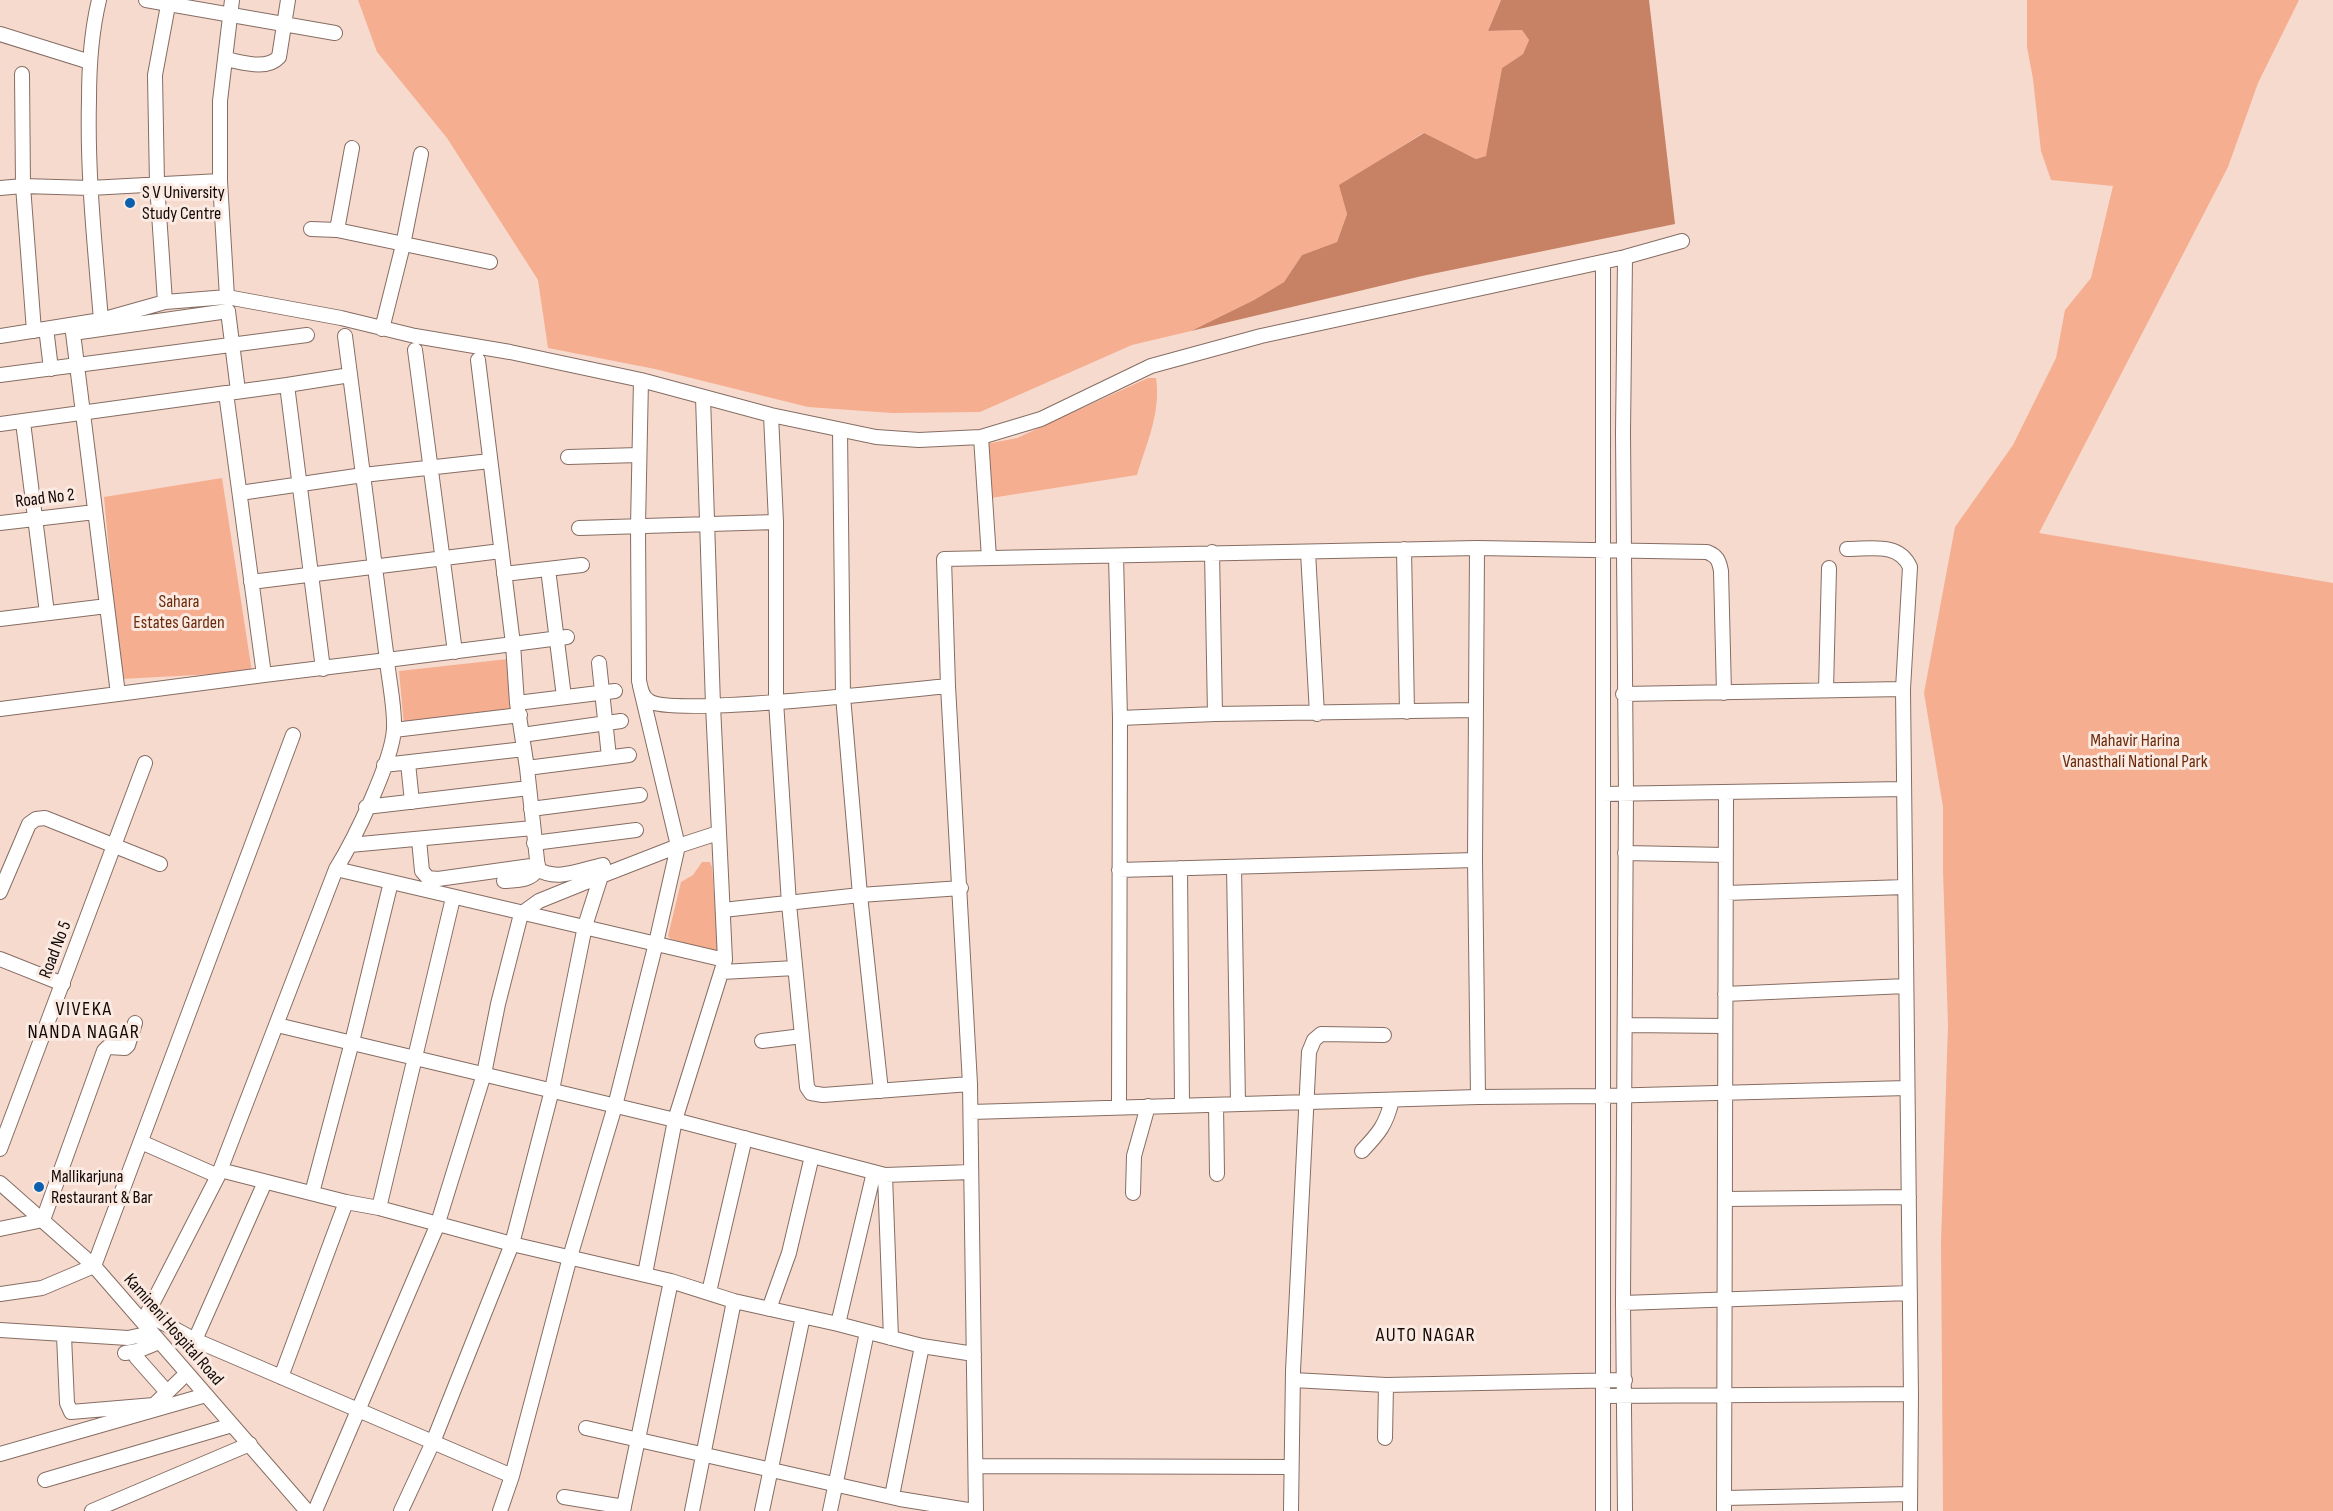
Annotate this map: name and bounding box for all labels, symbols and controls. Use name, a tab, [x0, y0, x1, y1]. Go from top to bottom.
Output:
place label: S V University Study Centre	[142, 182, 225, 224]
marker: S V University Study Centre	[123, 196, 137, 210]
street label: Road No 2	[14, 485, 76, 513]
park label: Sahara Estates Garden	[133, 591, 225, 634]
park label: Mahavir Harina Vanasthali National Park	[2062, 730, 2208, 772]
street label: Road No 5	[35, 918, 77, 982]
district label: VIVEKA NANDA NAGAR	[27, 998, 141, 1045]
place label: Mallikarjuna Restaurant & Bar	[51, 1166, 153, 1208]
marker: Mallikarjuna Restaurant & Bar	[32, 1180, 46, 1194]
street label: Kamineni Hospital Road	[119, 1270, 227, 1390]
district label: AUTO NAGAR	[1376, 1324, 1476, 1348]

